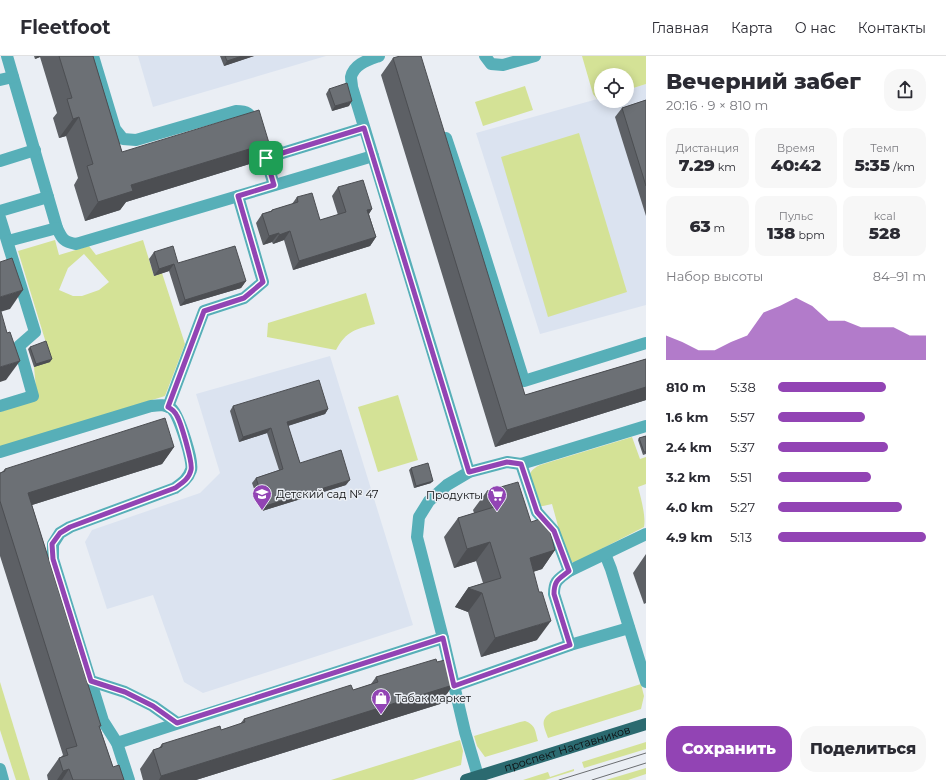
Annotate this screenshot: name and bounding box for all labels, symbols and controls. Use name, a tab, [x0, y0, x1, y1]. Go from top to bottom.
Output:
text: Fleetfoot	[20, 16, 110, 39]
text: Главная	[651, 19, 709, 37]
text: Карта	[731, 19, 773, 37]
text: О нас	[795, 19, 836, 37]
text: Контакты	[858, 19, 926, 37]
map controls	[594, 68, 634, 108]
button: locate	[594, 68, 634, 108]
text: Вечерний забег	[666, 68, 861, 95]
button: share	[884, 69, 926, 111]
text: 20:16 · 9 × 810 m	[666, 97, 768, 113]
pin	[249, 141, 283, 175]
text: Дистанция	[676, 141, 739, 155]
text: Время	[777, 141, 815, 155]
text: Темп	[870, 141, 899, 155]
icon: arrive	[255, 147, 277, 169]
text: 7.29	[679, 155, 715, 175]
text: 40:42	[771, 155, 821, 175]
text: 5:35	[854, 155, 890, 175]
text: km	[715, 160, 736, 174]
text: /km	[890, 160, 915, 174]
text: Пульс	[779, 209, 813, 223]
text: kcal	[874, 209, 896, 223]
text: 63	[689, 216, 711, 236]
text: m	[711, 221, 725, 235]
text: 138	[767, 223, 796, 243]
text: 528	[869, 223, 901, 243]
text: bpm	[796, 228, 825, 242]
text: Набор высоты	[666, 268, 763, 284]
text: 84–91 m	[873, 268, 926, 284]
text: 810 m	[666, 379, 706, 395]
text: 5:38	[730, 379, 756, 395]
text: 1.6 km	[666, 409, 708, 425]
text: 5:57	[730, 409, 755, 425]
text: 2.4 km	[666, 439, 712, 455]
text: 5:37	[730, 439, 755, 455]
text: 3.2 km	[666, 469, 711, 485]
text: 5:51	[730, 469, 752, 485]
school or university icon: Детский сад № 47	[251, 483, 273, 511]
supermarket icon: Продукты	[486, 484, 508, 512]
place label: Детский сад № 47	[276, 487, 379, 501]
place label: Продукты	[426, 488, 483, 502]
text: 4.0 km	[666, 499, 713, 515]
text: 5:27	[730, 499, 755, 515]
text: 4.9 km	[666, 529, 713, 545]
text: 5:13	[730, 529, 752, 545]
shop icon: Табак маркет	[370, 687, 392, 715]
place label: Табак маркет	[395, 691, 472, 705]
street label: проспект Наставников	[502, 722, 632, 775]
button: Сохранить	[666, 726, 792, 772]
button: Поделиться	[800, 726, 926, 772]

